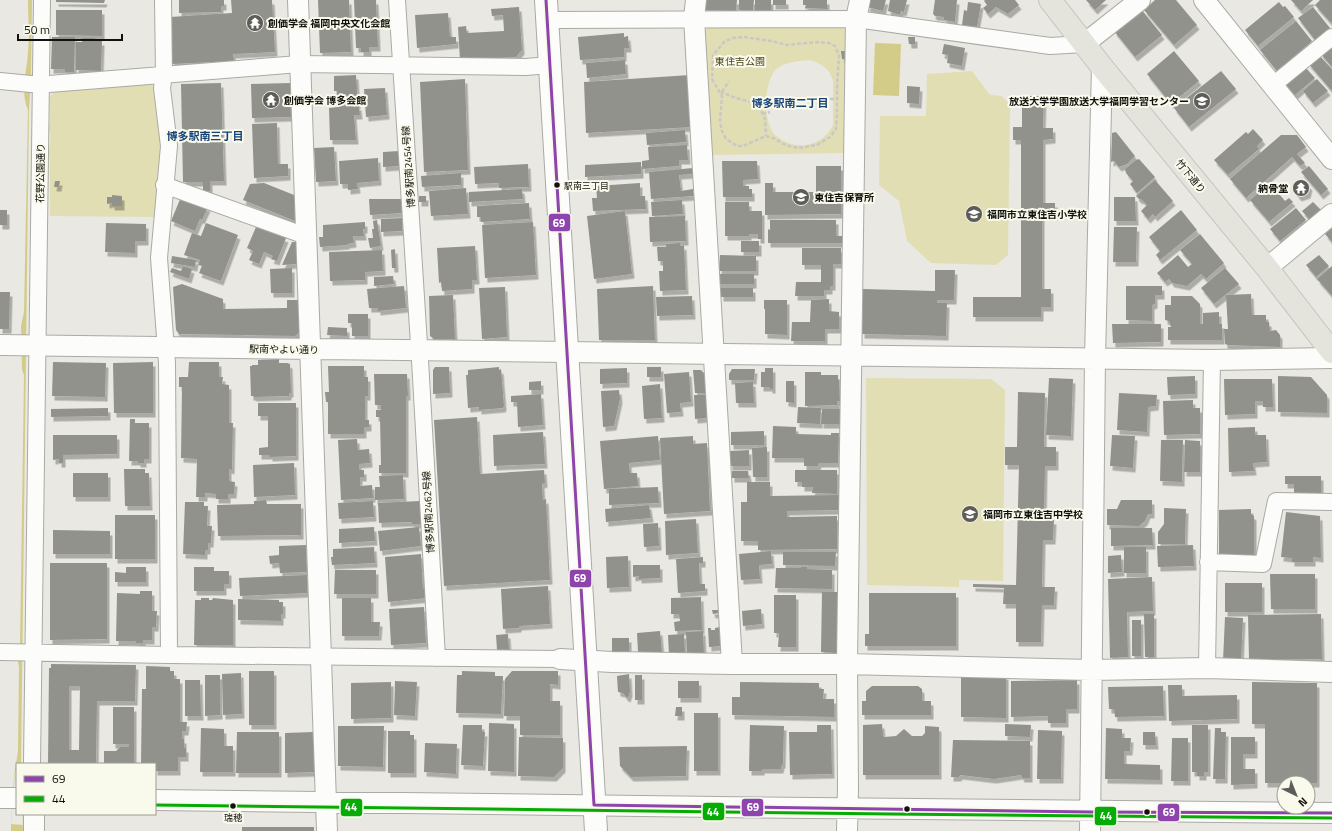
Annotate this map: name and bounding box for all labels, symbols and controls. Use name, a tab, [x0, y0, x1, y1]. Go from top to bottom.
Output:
temple icon: 創価学会 福岡中央文化会館	[245, 13, 265, 33]
scale bar	[18, 16, 122, 42]
place label: 創価学会 福岡中央文化会館	[267, 16, 390, 31]
text: 50 m	[24, 20, 50, 39]
park label: 東住吉公園	[715, 54, 765, 69]
temple icon: 創価学会 博多会館	[261, 90, 281, 110]
school or university icon: 放送大学学園放送大学福岡学習センター	[1192, 91, 1212, 111]
place label: 創価学会 博多会館	[283, 93, 366, 108]
place label: 放送大学学園放送大学福岡学習センター	[1009, 94, 1189, 109]
district label: 博多駅南二丁目	[752, 95, 829, 111]
street label: 博多駅南2454号線	[398, 125, 419, 209]
district label: 博多駅南三丁目	[167, 128, 244, 144]
street label: 花野公園通り	[32, 143, 49, 203]
street label: 竹下通り	[1172, 156, 1209, 197]
temple icon: 納骨堂	[1291, 178, 1311, 198]
place label: 駅南三丁目	[564, 179, 609, 192]
marker: 駅南三丁目	[552, 180, 562, 190]
place label: 納骨堂	[1258, 181, 1288, 196]
school or university icon: 東住吉保育所	[791, 187, 811, 207]
place label: 東住吉保育所	[814, 190, 874, 205]
school or university icon: 福岡市立東住吉小学校	[964, 204, 984, 224]
place label: 福岡市立東住吉小学校	[987, 207, 1087, 222]
line badge: 69	[548, 213, 571, 232]
text: 69	[553, 215, 565, 231]
street label: 駅南やよい通り	[249, 341, 319, 358]
street label: 博多駅南2462号線	[419, 470, 438, 554]
school or university icon: 福岡市立東住吉中学校	[960, 504, 980, 524]
place label: 福岡市立東住吉中学校	[983, 507, 1083, 522]
line badge: 69	[569, 569, 592, 588]
text: 69	[574, 570, 586, 586]
legend	[16, 763, 156, 815]
text: 69	[52, 769, 66, 788]
north arrow	[1276, 775, 1316, 815]
text: 44	[52, 789, 66, 808]
text: N	[1295, 794, 1311, 811]
line badge: 44	[340, 798, 363, 817]
line badge: 69	[741, 798, 764, 817]
text: 44	[345, 799, 357, 815]
text: 69	[747, 799, 759, 815]
marker: 瑞穂	[228, 801, 238, 811]
line badge: 44	[702, 802, 725, 821]
line badge: 69	[1157, 803, 1180, 822]
text: 44	[707, 804, 719, 820]
unlabelled marker	[902, 804, 912, 814]
text: 69	[1163, 804, 1175, 820]
line badge: 44	[1094, 806, 1117, 826]
unlabelled marker	[1142, 807, 1152, 817]
text: 44	[1100, 808, 1112, 824]
place label: 瑞穂	[224, 811, 243, 824]

